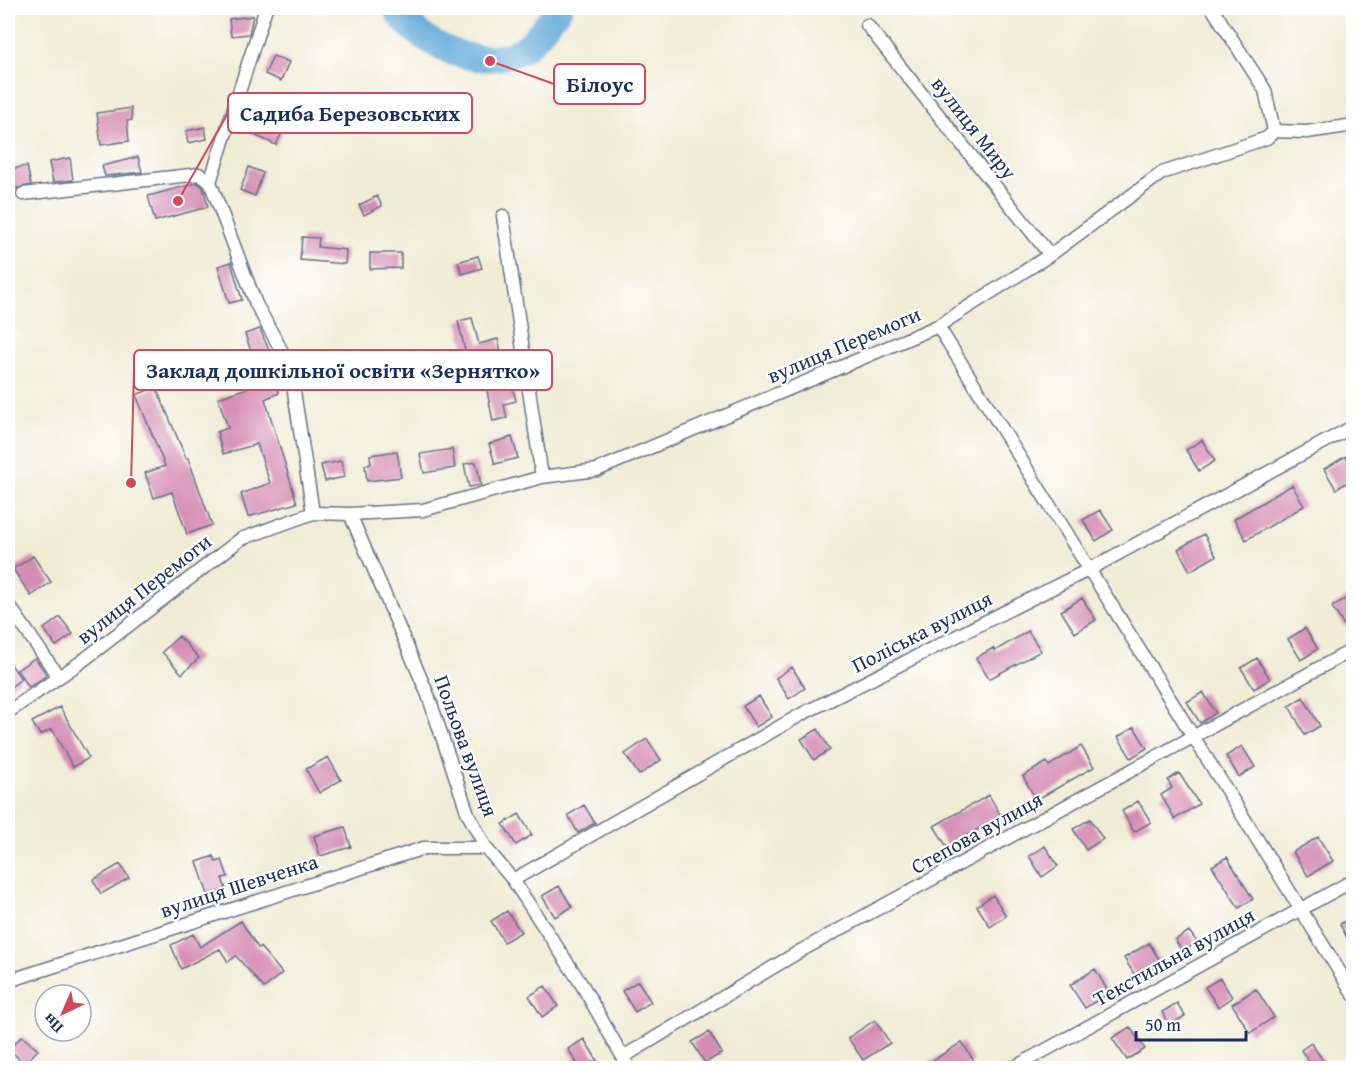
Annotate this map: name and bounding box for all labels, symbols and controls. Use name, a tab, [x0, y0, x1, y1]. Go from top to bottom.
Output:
callout: Білоус	[554, 64, 645, 104]
text: Білоус	[567, 68, 633, 100]
street label: вулиця Миру	[924, 70, 1025, 186]
callout: Садиба Березовських	[228, 93, 472, 133]
text: Садиба Березовських	[240, 97, 460, 129]
street label: вулиця Перемоги	[762, 298, 925, 391]
callout: Заклад дошкільної освіти «Зернятко»	[134, 350, 552, 390]
text: Заклад дошкільної освіти «Зернятко»	[146, 354, 540, 386]
street label: вулиця Перемоги	[70, 526, 218, 651]
street label: Поліська вулиця	[846, 583, 998, 680]
street label: Польова вулиця	[426, 671, 507, 821]
street label: Степова вулиця	[905, 783, 1049, 882]
street label: вулиця Шевченка	[156, 845, 322, 926]
street label: Текстильна вулиця	[1087, 899, 1260, 1014]
north arrow	[33, 983, 93, 1043]
scale bar	[1136, 1004, 1246, 1042]
text: Пн	[37, 1008, 68, 1040]
text: 50 m	[1145, 1011, 1181, 1038]

